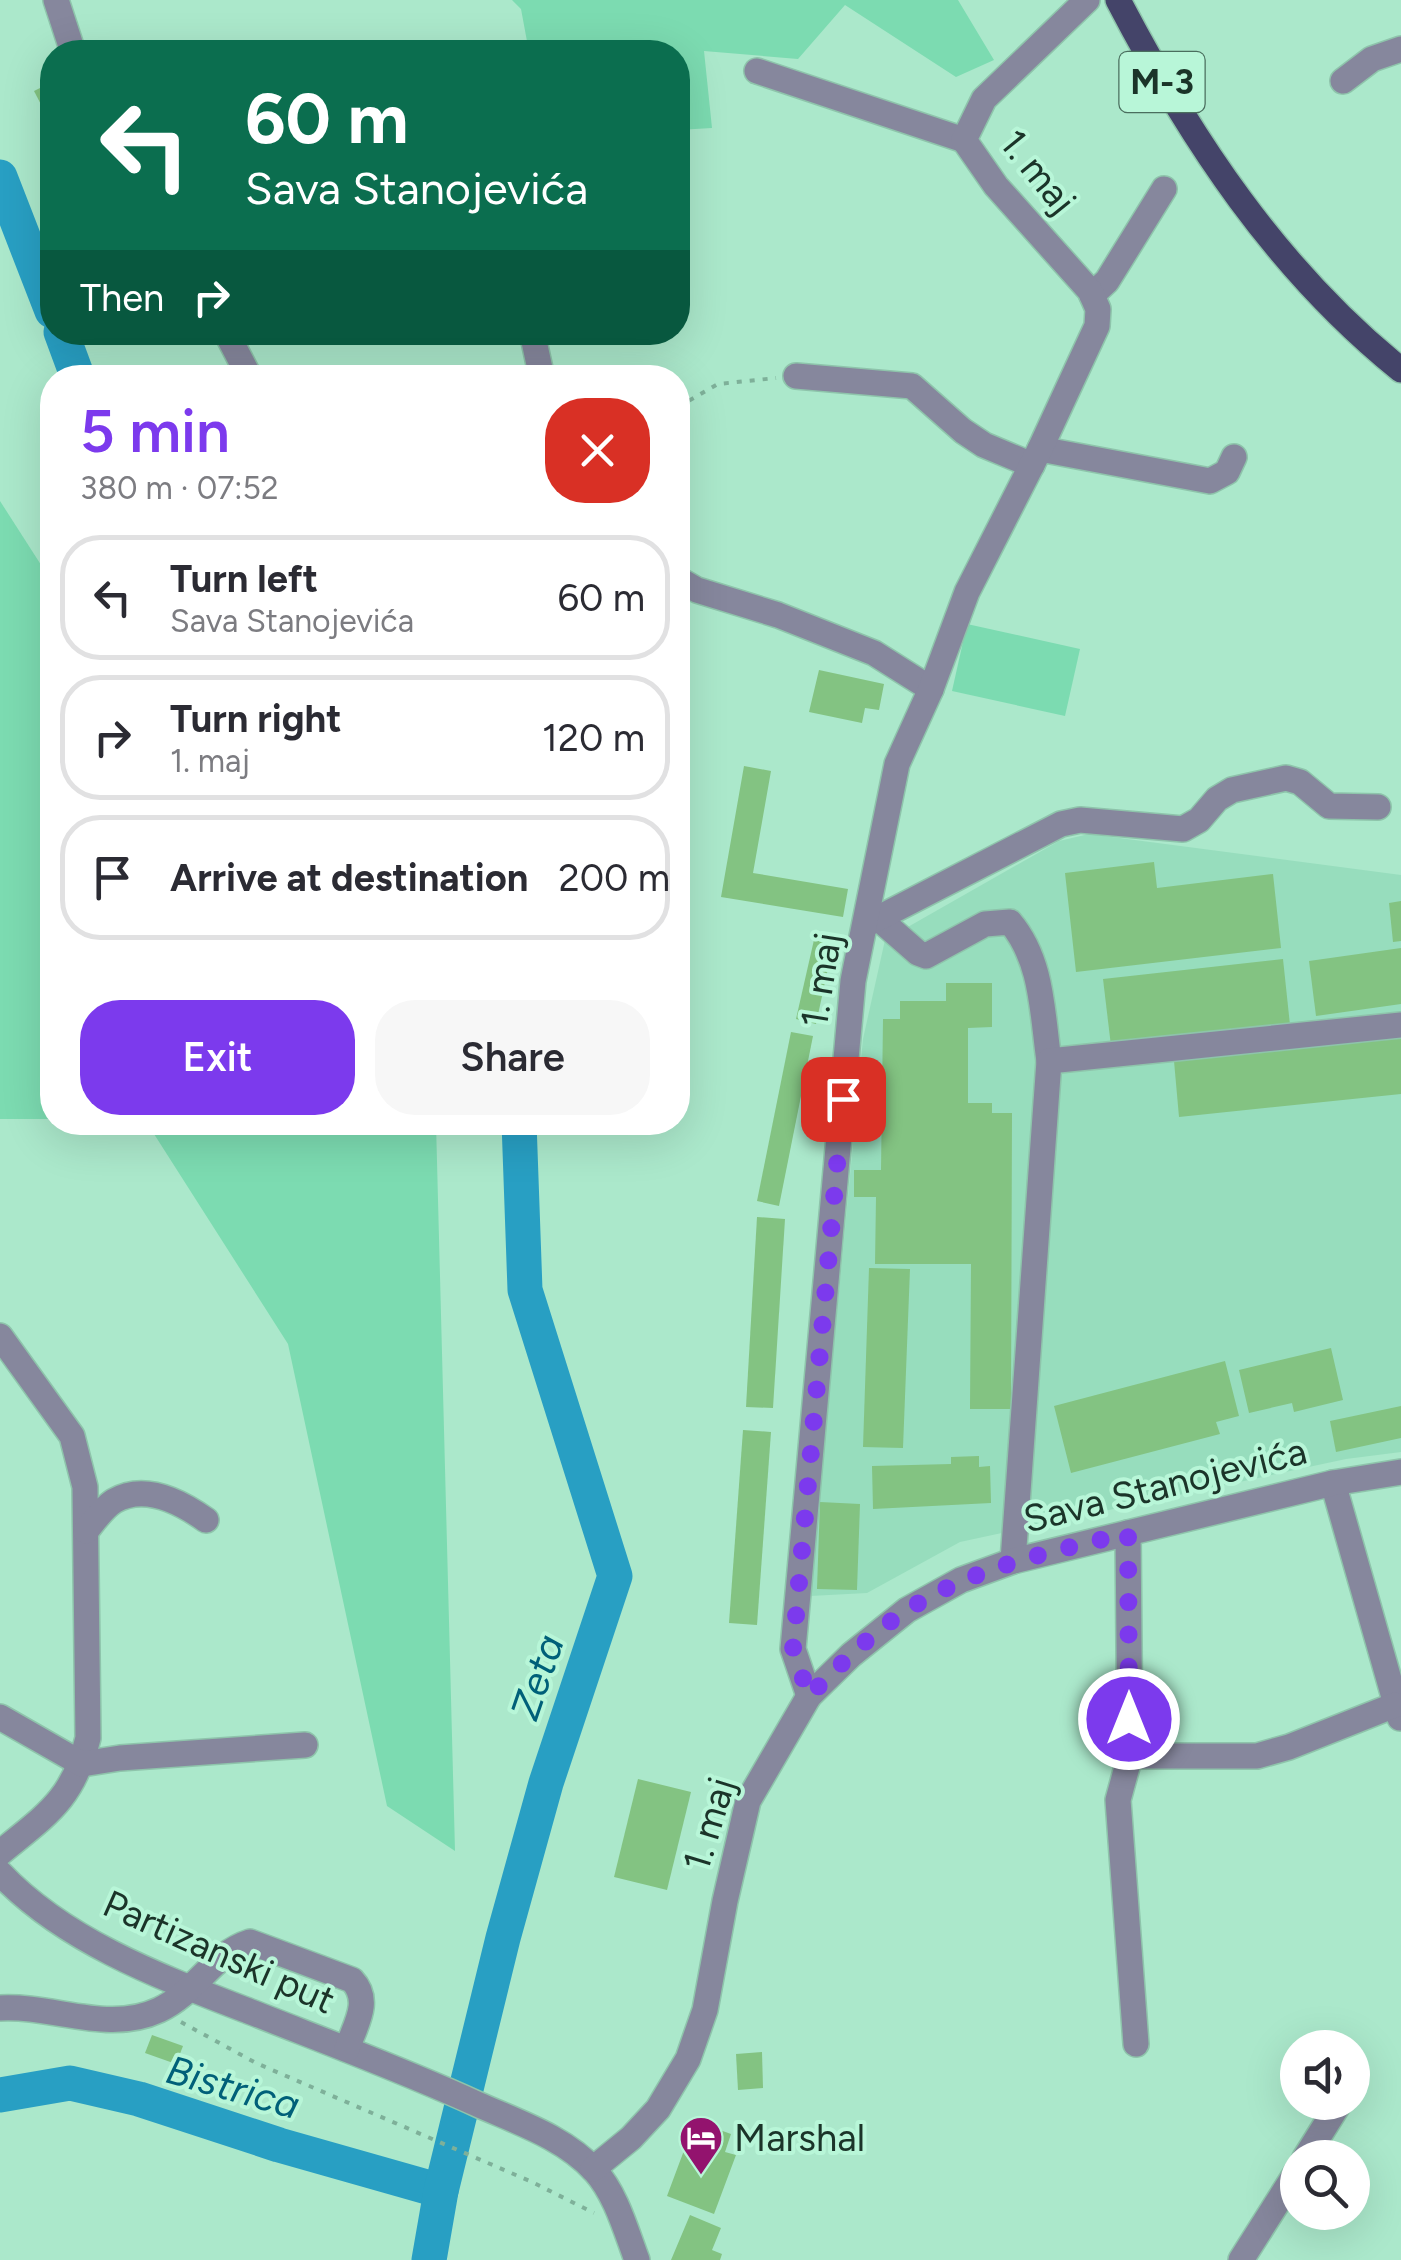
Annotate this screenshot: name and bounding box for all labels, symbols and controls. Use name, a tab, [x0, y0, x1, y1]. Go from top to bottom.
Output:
road number: M-3	[1120, 52, 1204, 112]
text: 60 m	[245, 76, 409, 161]
icon: left	[80, 80, 210, 210]
street label: 1. maj	[990, 121, 1086, 223]
text: Sava Stanojevića	[245, 161, 588, 215]
icon: right	[184, 270, 239, 325]
text: Then	[80, 275, 164, 321]
text: 5 min	[80, 395, 230, 467]
button: close	[545, 398, 650, 503]
text: 380 m · 07:52	[80, 469, 279, 507]
text: Turn left	[170, 556, 318, 602]
icon: left	[85, 570, 140, 625]
text: 60 m	[557, 575, 645, 621]
text: Sava Stanojevića	[170, 602, 414, 640]
text: Turn right	[170, 696, 342, 742]
icon: right	[85, 710, 140, 765]
text: 120 m	[542, 715, 645, 761]
text: 1. maj	[170, 742, 250, 780]
icon: arrive	[85, 850, 140, 905]
text: Arrive at destination	[170, 855, 528, 901]
text: 200 m	[558, 855, 670, 901]
street label: 1. maj	[791, 930, 851, 1030]
button: Exit	[80, 1000, 355, 1115]
button: Share	[375, 1000, 650, 1115]
pin	[801, 1057, 886, 1142]
icon: arrive	[816, 1072, 871, 1127]
street label: Sava Stanojevića	[1019, 1428, 1311, 1542]
water label: Zeta	[500, 1628, 574, 1726]
position arrow	[1077, 1667, 1181, 1771]
street label: 1. maj	[673, 1772, 745, 1876]
street label: Partizanski put	[96, 1880, 342, 2024]
map controls	[1280, 2030, 1370, 2230]
button: sound	[1280, 2030, 1370, 2120]
water label: Bistrica	[161, 2045, 305, 2129]
hotel icon: Marshal	[678, 2115, 724, 2176]
place label: Marshal	[734, 2115, 865, 2161]
button: search	[1280, 2140, 1370, 2230]

